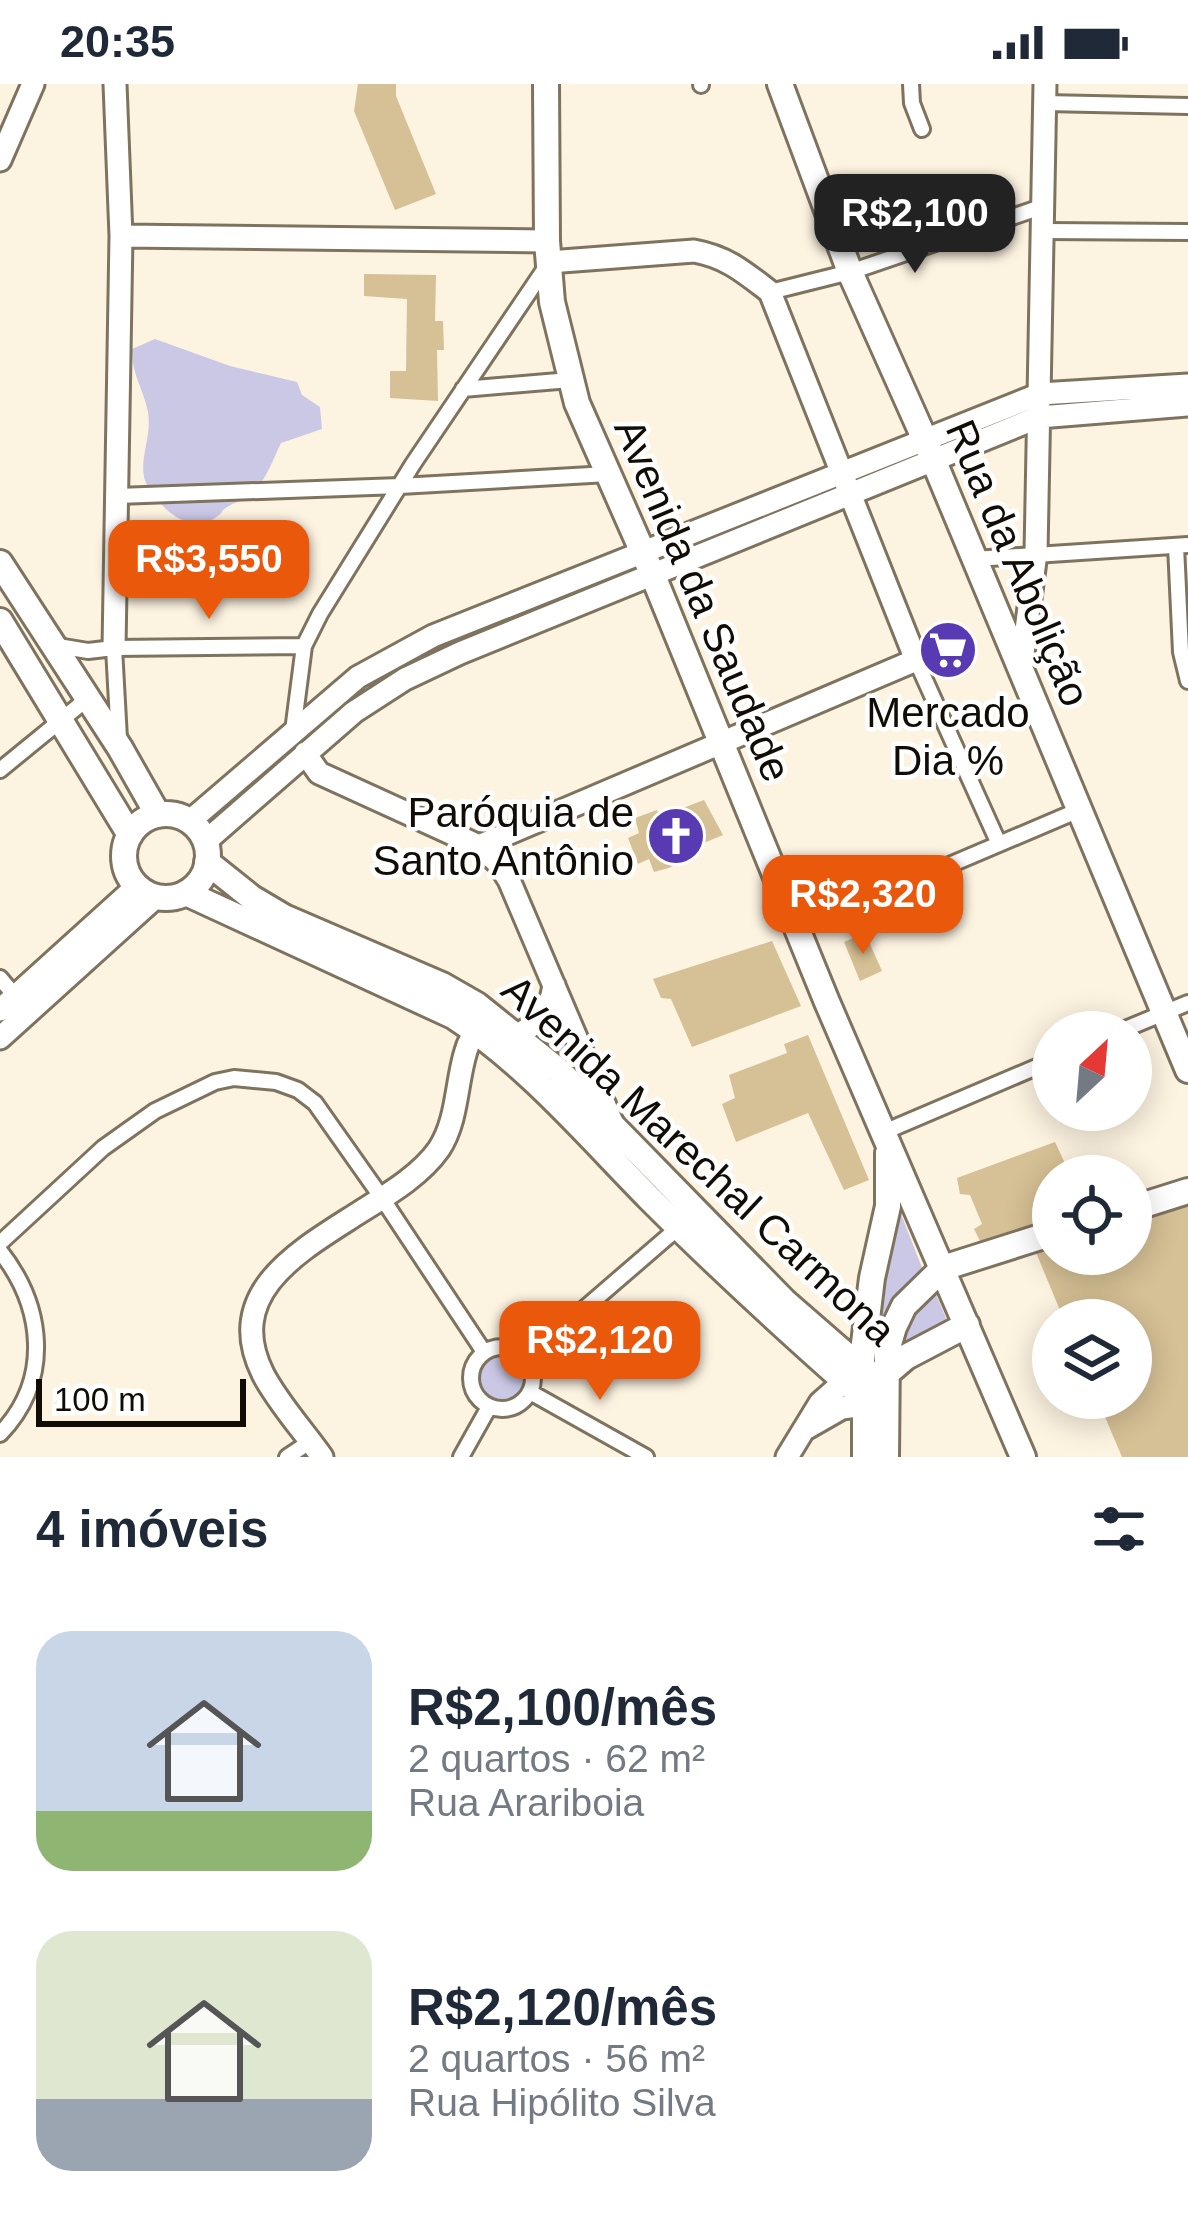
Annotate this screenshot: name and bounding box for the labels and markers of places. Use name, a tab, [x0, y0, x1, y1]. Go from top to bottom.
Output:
pin: R$2,100	[804, 174, 1026, 276]
pin: R$3,550	[98, 520, 320, 622]
supermarket icon: Mercado Dia %	[917, 619, 979, 681]
place label: Mercado Dia %	[866, 689, 1030, 784]
place label: Paróquia de Santo Antônio	[372, 789, 634, 884]
church icon: Paróquia de Santo Antônio	[645, 805, 707, 867]
pin: R$2,320	[752, 855, 974, 957]
pin: R$2,120	[489, 1301, 711, 1403]

